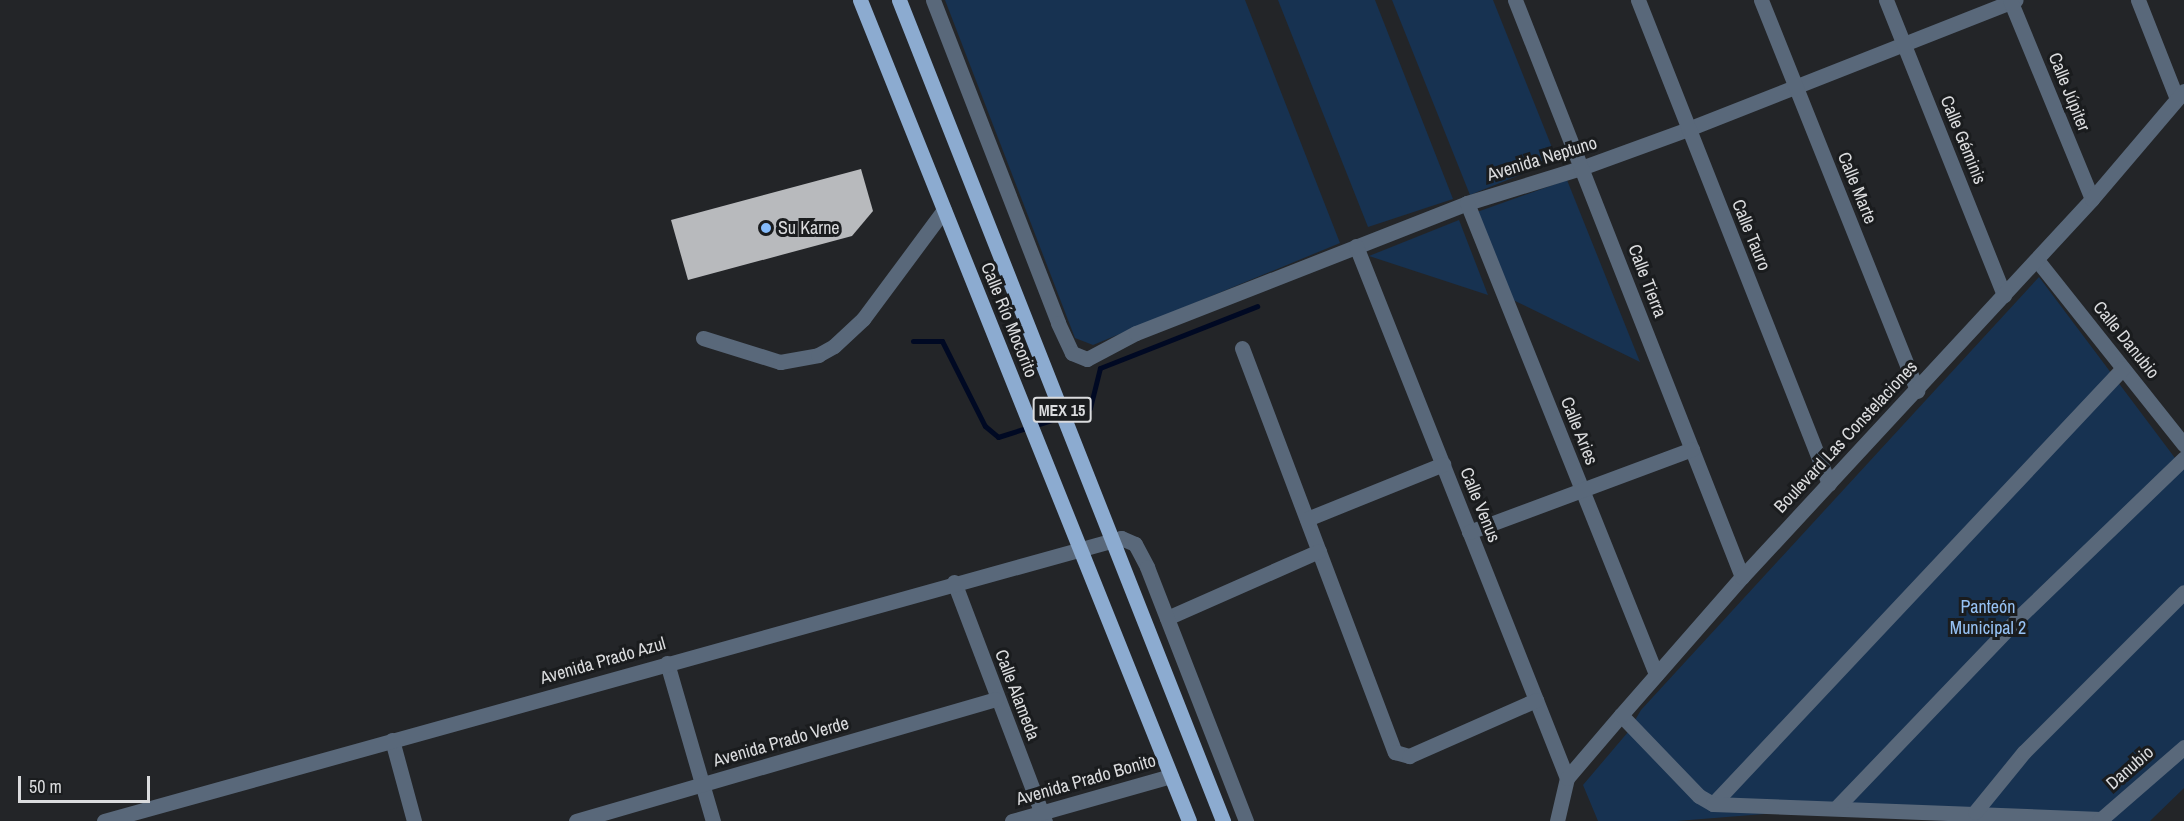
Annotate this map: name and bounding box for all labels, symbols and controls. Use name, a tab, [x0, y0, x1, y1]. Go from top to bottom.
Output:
street label: Calle Júpiter	[2043, 50, 2095, 134]
street label: Calle Géminis	[1935, 93, 1991, 187]
street label: Avenida Neptuno	[1484, 132, 1600, 186]
street label: Calle Marte	[1833, 149, 1881, 227]
street label: Calle Tauro	[1727, 196, 1775, 274]
place label: Su Karne	[778, 217, 840, 239]
marker: Su Karne	[759, 221, 773, 235]
street label: Calle Tierra	[1623, 241, 1671, 321]
street label: Calle Río Mocorito	[976, 259, 1042, 381]
street label: Calle Danubio	[2088, 297, 2164, 383]
street label: Boulevard Las Constelaciones	[1770, 356, 1922, 518]
street label: Calle Aries	[1555, 393, 1603, 469]
road number: MEX 15	[1032, 397, 1092, 423]
street label: Calle Venus	[1455, 464, 1505, 546]
park label: Panteón Municipal 2	[1950, 597, 2026, 640]
street label: Avenida Prado Azul	[537, 633, 669, 689]
street label: Calle Alameda	[990, 646, 1044, 744]
street label: Avenida Prado Verde	[711, 712, 851, 772]
street label: Danubio	[2102, 742, 2158, 794]
street label: Avenida Prado Bonito	[1014, 750, 1158, 810]
scale bar	[21, 764, 153, 802]
text: 50 m	[29, 774, 62, 799]

